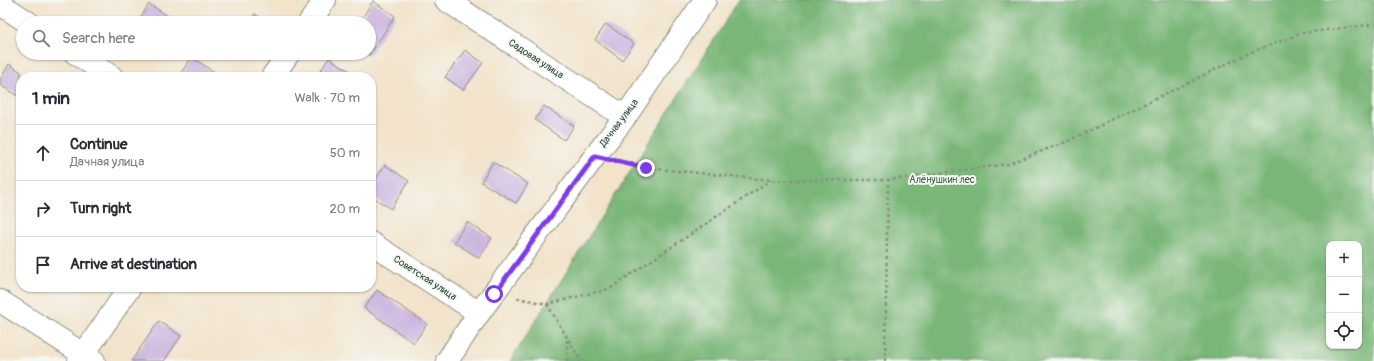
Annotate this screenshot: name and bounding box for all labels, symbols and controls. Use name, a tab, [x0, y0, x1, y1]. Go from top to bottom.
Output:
search box	[16, 16, 376, 60]
icon: search	[30, 27, 52, 49]
text: Search here	[62, 29, 135, 48]
street label: Садовая улица	[506, 37, 566, 82]
text: 1 min	[32, 88, 70, 109]
text: Walk · 70 m	[294, 90, 360, 106]
street label: Дачная улица	[596, 96, 641, 150]
text: Continue	[70, 135, 128, 154]
icon: ahead	[32, 142, 54, 164]
text: 50 m	[330, 145, 360, 161]
text: Дачная улица	[70, 154, 144, 170]
route end	[637, 159, 655, 177]
park label: Алёнушкин лес	[909, 174, 975, 186]
icon: right	[32, 198, 54, 220]
text: Turn right	[70, 199, 131, 218]
text: 20 m	[329, 201, 360, 217]
map controls	[1326, 241, 1362, 349]
button: +	[1326, 241, 1362, 277]
street label: Советская улица	[391, 253, 459, 303]
icon: arrive	[32, 254, 54, 276]
text: Arrive at destination	[70, 255, 197, 274]
button: −	[1326, 277, 1362, 313]
route start	[485, 285, 503, 303]
button: locate	[1326, 313, 1362, 349]

